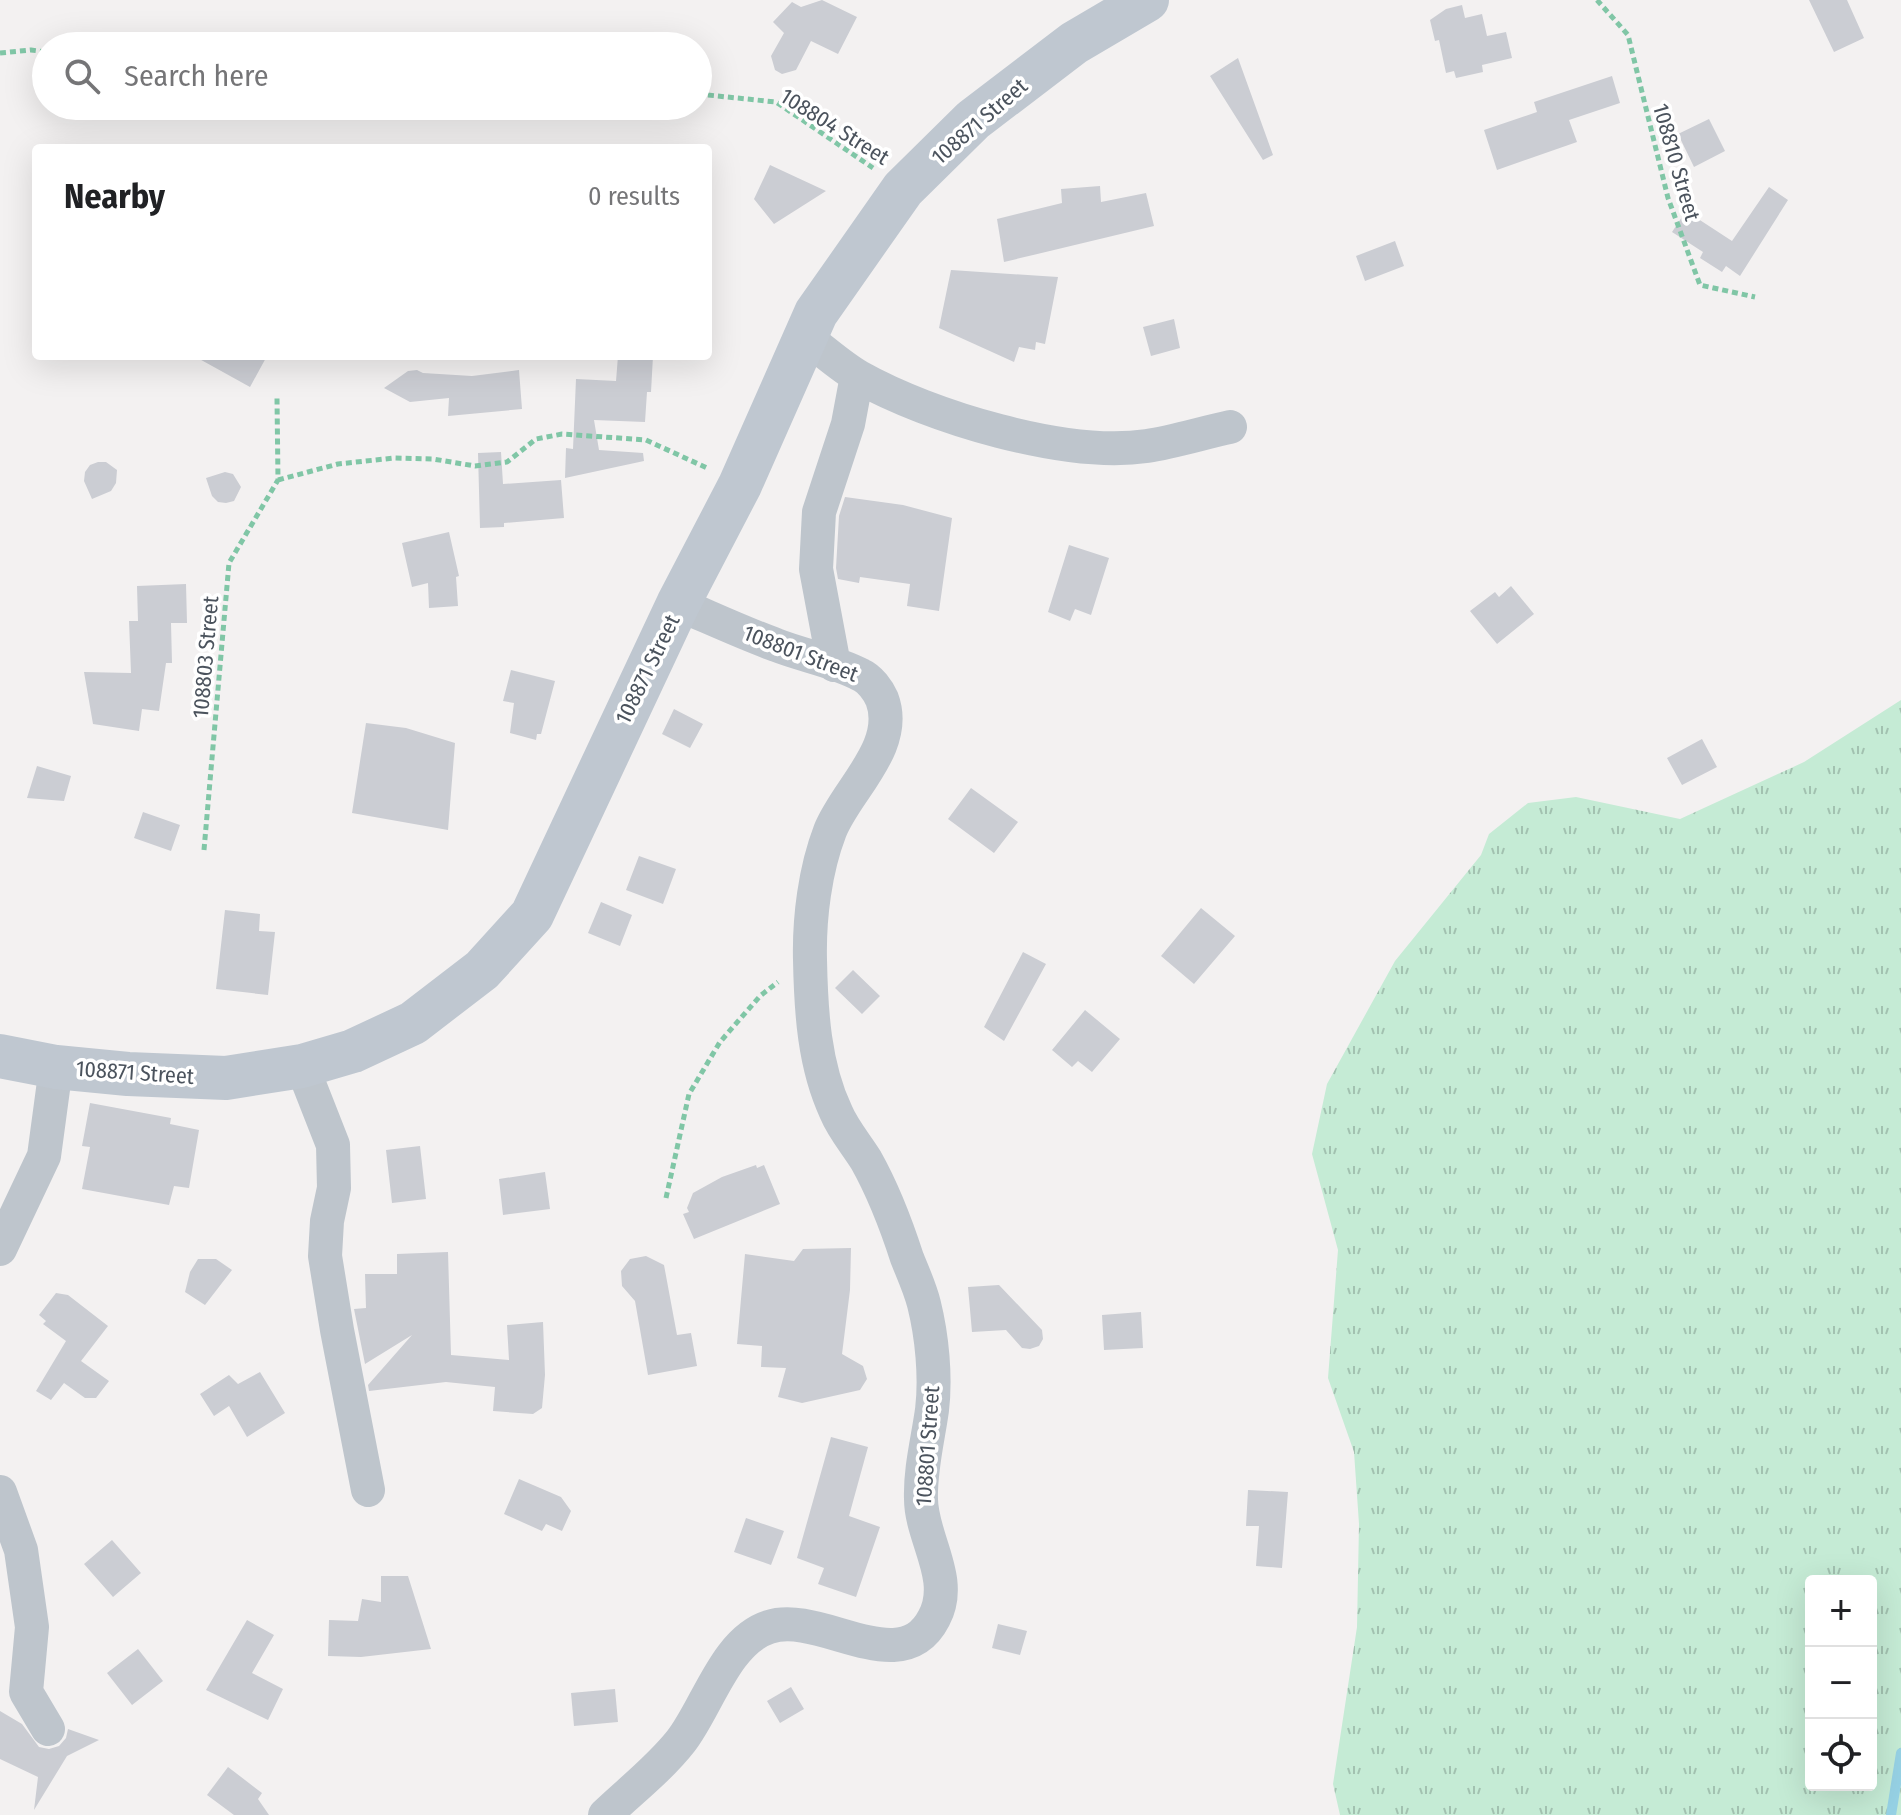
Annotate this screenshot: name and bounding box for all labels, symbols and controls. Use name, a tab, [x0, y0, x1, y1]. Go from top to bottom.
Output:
search box	[32, 32, 712, 120]
icon: search	[60, 54, 104, 98]
text: Search here	[124, 58, 269, 94]
street label: 108871 Street	[926, 72, 1033, 170]
street label: 108804 Street	[775, 82, 895, 171]
street label: 108810 Street	[1647, 100, 1706, 225]
text: Nearby	[64, 176, 165, 217]
text: 0 results	[588, 181, 680, 212]
street label: 108803 Street	[187, 594, 224, 719]
street label: 108871 Street	[609, 609, 686, 728]
street label: 108801 Street	[740, 619, 863, 688]
street label: 108871 Street	[75, 1055, 196, 1090]
street label: 108801 Street	[910, 1384, 945, 1507]
map controls	[1805, 1575, 1877, 1791]
button: +	[1805, 1575, 1877, 1647]
button: −	[1805, 1647, 1877, 1719]
button: locate	[1805, 1719, 1877, 1791]

